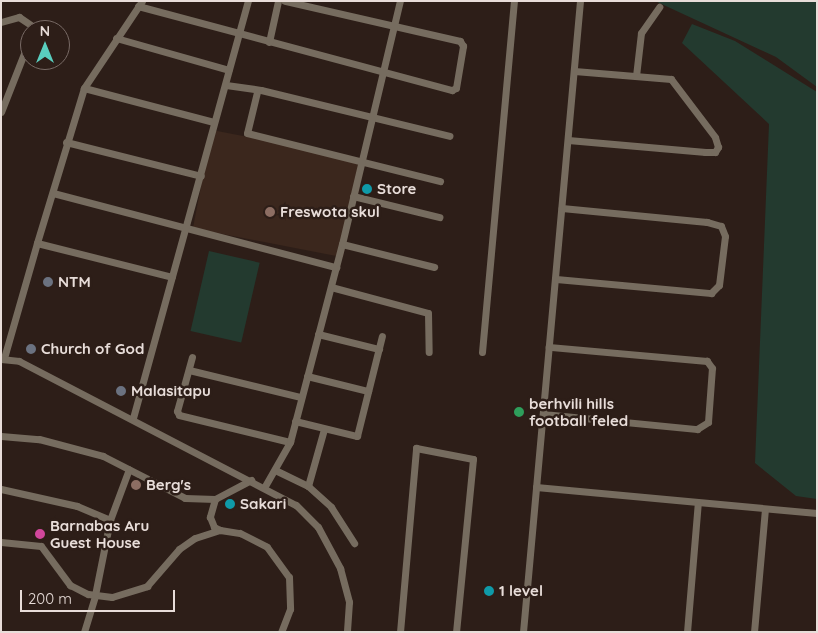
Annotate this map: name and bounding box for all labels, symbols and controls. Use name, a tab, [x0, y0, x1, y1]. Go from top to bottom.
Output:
north arrow	[20, 20, 70, 70]
text: N	[40, 22, 50, 40]
place label: Store	[377, 180, 416, 198]
marker: Store	[361, 183, 373, 195]
place label: Freswota skul	[280, 203, 380, 221]
marker: Freswota skul	[264, 206, 276, 218]
place label: NTM	[58, 273, 91, 291]
marker: NTM	[42, 276, 54, 288]
place label: Church of God	[41, 340, 144, 358]
marker: Church of God	[25, 343, 37, 355]
place label: Malasitapu	[131, 382, 211, 400]
marker: Malasitapu	[115, 385, 127, 397]
place label: berhvili hills football feled	[529, 394, 628, 429]
marker: berhvili hills football feled	[513, 406, 525, 418]
place label: Berg's	[146, 476, 191, 494]
marker: Berg's	[130, 479, 142, 491]
place label: Sakari	[240, 495, 286, 513]
marker: Sakari	[224, 498, 236, 510]
place label: Barnabas Aru Guest House	[50, 516, 149, 551]
marker: Barnabas Aru Guest House	[34, 528, 46, 540]
scale bar	[22, 580, 178, 612]
place label: 1 level	[499, 582, 543, 600]
marker: 1 level	[483, 585, 495, 597]
text: 200 m	[28, 589, 72, 608]

